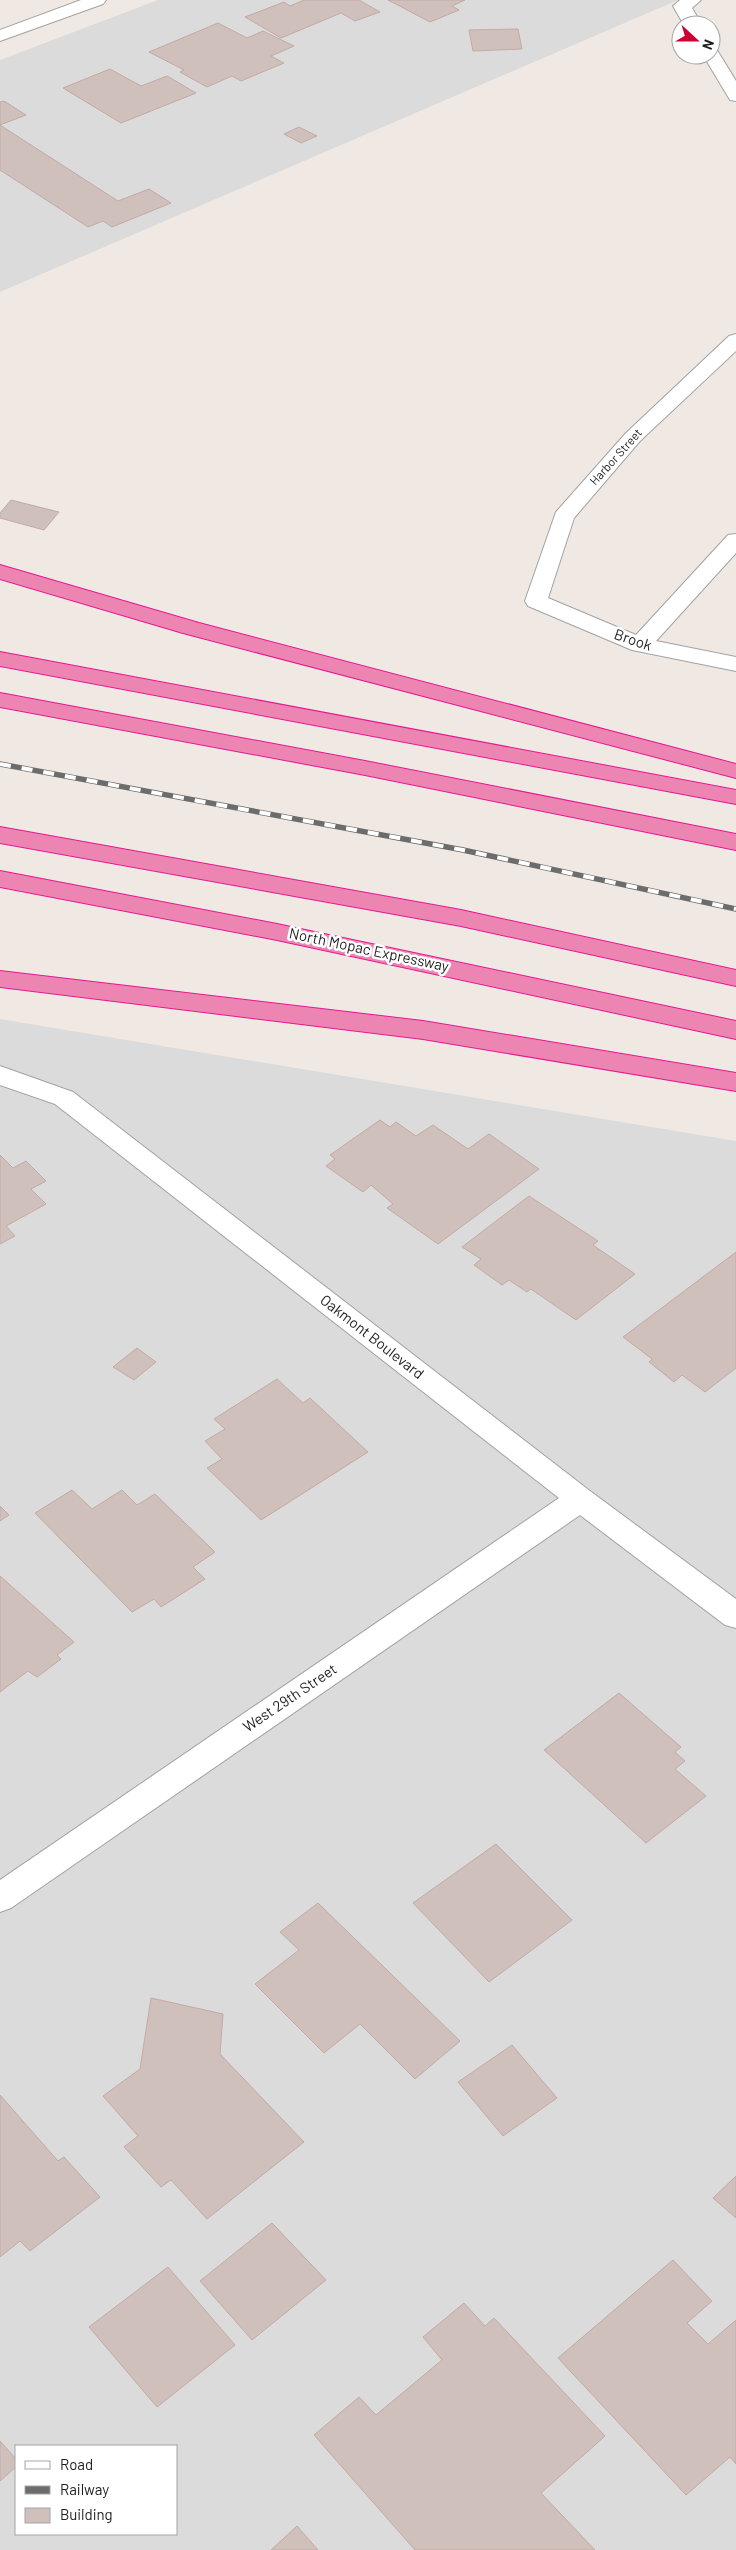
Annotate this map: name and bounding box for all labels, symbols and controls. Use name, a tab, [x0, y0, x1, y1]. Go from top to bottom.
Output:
north arrow	[671, 15, 721, 65]
text: N	[699, 37, 718, 52]
street label: Harbor Street	[586, 425, 644, 487]
street label: Brook	[612, 624, 655, 654]
street label: North Mopac Expressway	[288, 923, 451, 975]
street label: Oakmont Boulevard	[317, 1290, 428, 1382]
street label: West 29th Street	[239, 1659, 340, 1735]
legend	[15, 2445, 178, 2535]
text: Road	[60, 2455, 93, 2473]
text: Railway	[60, 2480, 109, 2498]
text: Building	[60, 2505, 113, 2523]

